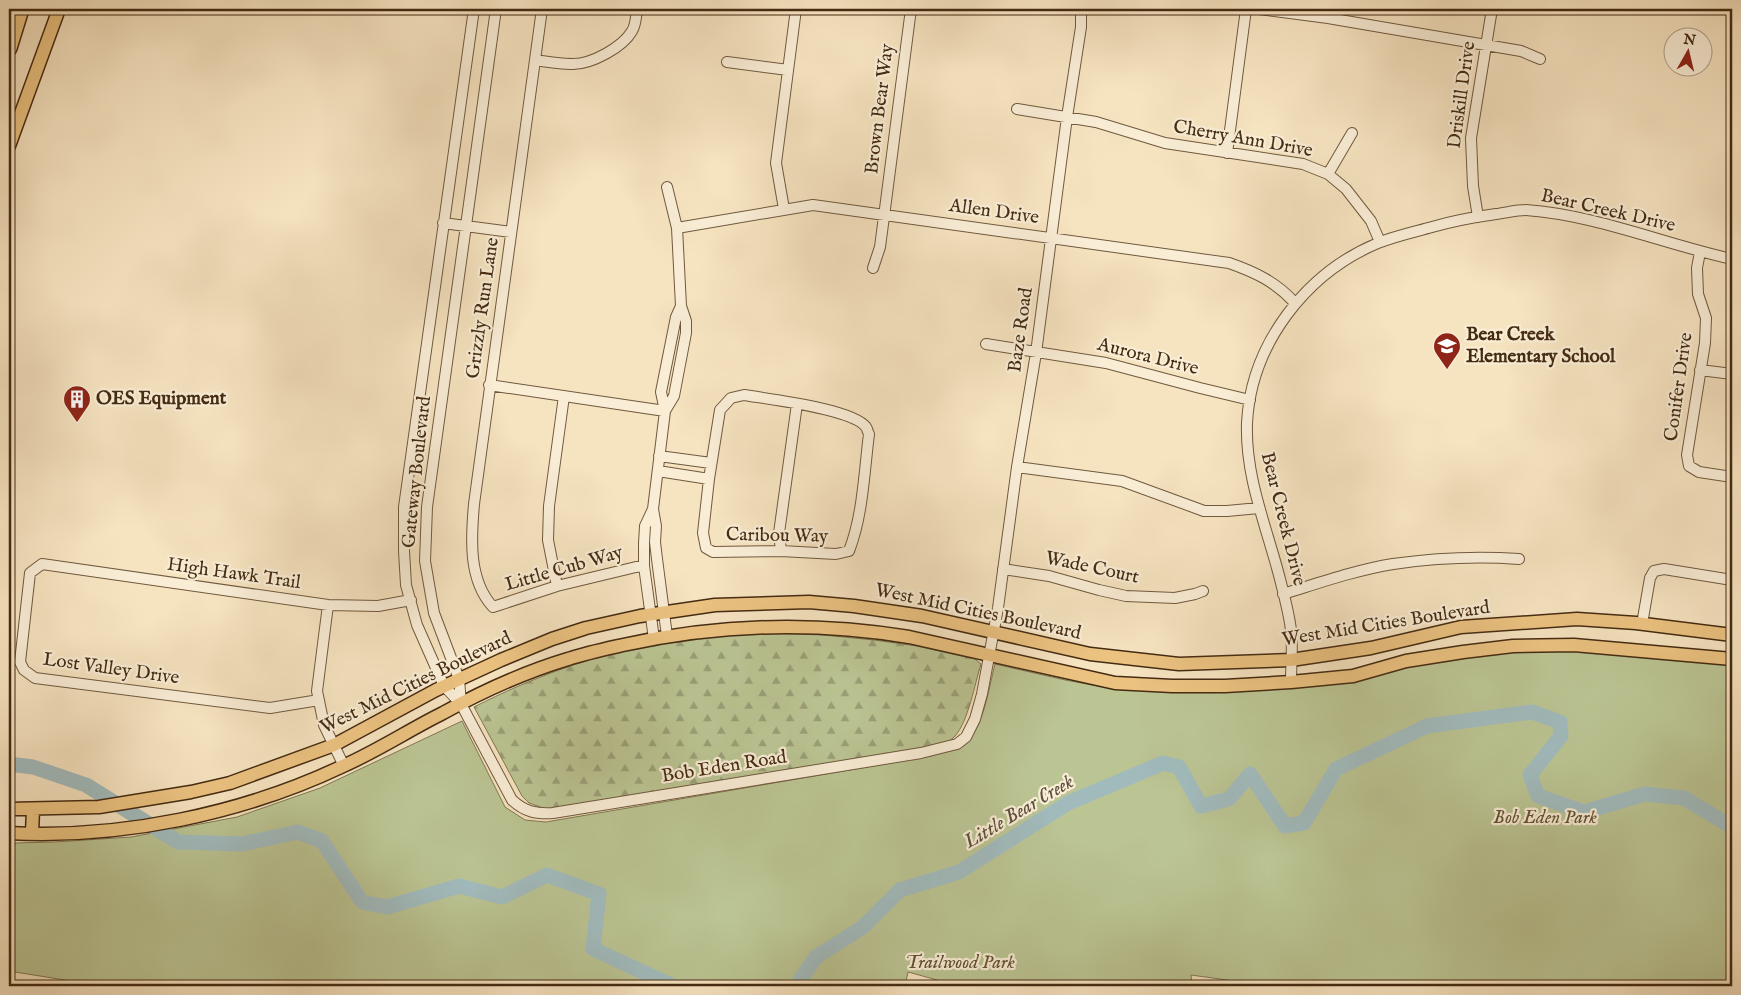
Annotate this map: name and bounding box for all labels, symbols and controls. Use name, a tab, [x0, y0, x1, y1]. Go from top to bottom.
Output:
north arrow	[1664, 28, 1714, 78]
text: N	[1681, 30, 1697, 50]
street label: Driskill Drive	[1443, 40, 1481, 150]
street label: Brown Bear Way	[860, 42, 900, 176]
street label: Cherry Ann Drive	[1171, 115, 1315, 163]
street label: Bear Creek Drive	[1538, 184, 1678, 238]
street label: Allen Drive	[947, 194, 1041, 230]
street label: Grizzly Run Lane	[461, 236, 505, 380]
street label: Baze Road	[1003, 285, 1039, 374]
place label: Bear Creek Elementary School	[1466, 323, 1616, 369]
school or university icon: Bear Creek Elementary School	[1432, 331, 1462, 370]
street label: Conifer Drive	[1659, 331, 1699, 443]
street label: Aurora Drive	[1094, 333, 1201, 381]
building icon: OES Equipment	[62, 384, 92, 423]
place label: OES Equipment	[96, 387, 227, 411]
street label: Gateway Boulevard	[397, 394, 437, 549]
street label: Bear Creek Drive	[1255, 450, 1311, 589]
street label: Caribou Way	[726, 523, 829, 549]
street label: Little Cub Way	[502, 541, 626, 597]
street label: Wade Court	[1043, 546, 1142, 590]
street label: High Hawk Trail	[166, 553, 303, 595]
street label: West Mid Cities Boulevard	[873, 578, 1084, 646]
street label: West Mid Cities Boulevard	[1280, 596, 1492, 652]
street label: West Mid Cities Boulevard	[316, 626, 516, 740]
street label: Lost Valley Drive	[41, 648, 181, 690]
street label: Bob Eden Road	[660, 745, 789, 789]
water label: Little Bear Creek	[959, 769, 1079, 855]
park label: Bob Eden Park	[1493, 806, 1597, 830]
park label: Trailwood Park	[905, 951, 1015, 975]

